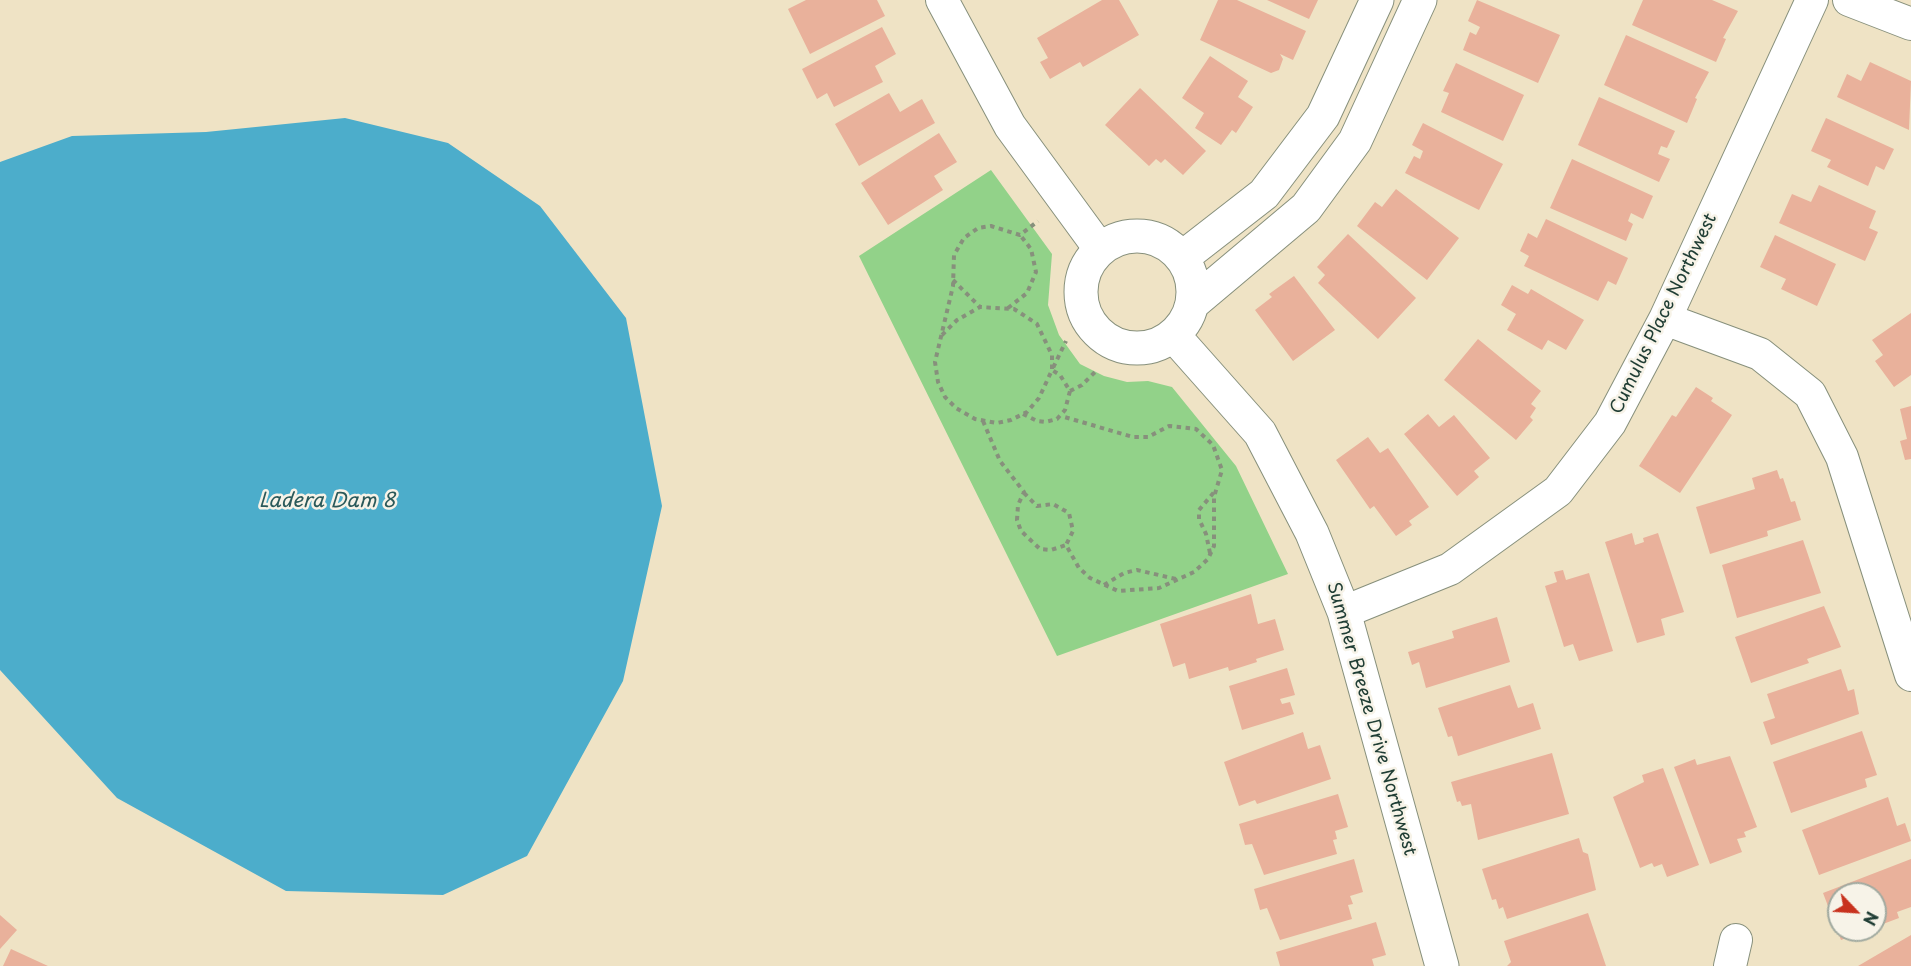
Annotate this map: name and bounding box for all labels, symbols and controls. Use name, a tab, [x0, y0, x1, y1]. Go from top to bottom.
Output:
street label: Cumulus Place Northwest	[1606, 210, 1722, 418]
water label: Ladera Dam 8	[259, 489, 395, 513]
street label: Summer Breeze Drive Northwest	[1322, 580, 1420, 858]
north arrow	[1827, 882, 1887, 942]
text: N	[1858, 908, 1885, 930]

